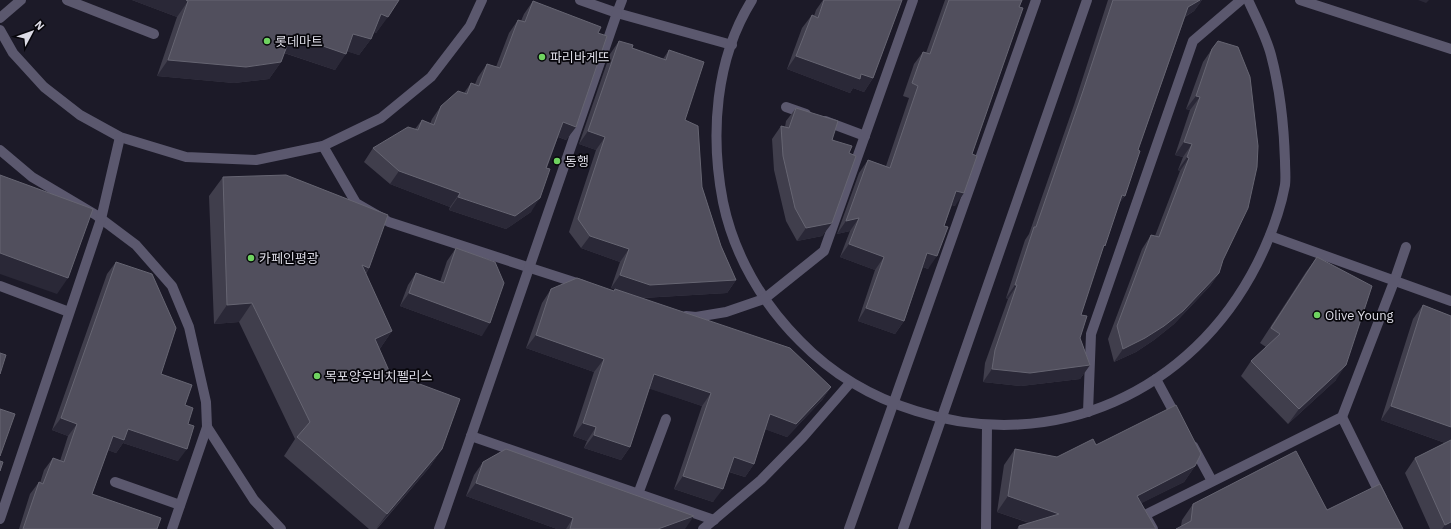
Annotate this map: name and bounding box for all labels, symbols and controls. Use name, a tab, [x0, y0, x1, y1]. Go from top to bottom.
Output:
north arrow	[12, 12, 52, 52]
text: N	[32, 18, 47, 33]
place label: 롯데마트	[275, 33, 323, 50]
marker: 롯데마트	[262, 36, 272, 46]
place label: 파리바게뜨	[550, 49, 610, 66]
marker: 파리바게뜨	[537, 52, 547, 62]
place label: 동행	[565, 153, 589, 170]
marker: 동행	[552, 156, 562, 166]
place label: 카페인평광	[259, 250, 319, 267]
marker: 카페인평광	[246, 253, 256, 263]
place label: Olive Young	[1325, 307, 1394, 324]
marker: Olive Young	[1312, 310, 1322, 320]
place label: 목포양우비치펠리스	[325, 368, 433, 385]
marker: 목포양우비치펠리스	[312, 371, 322, 381]

